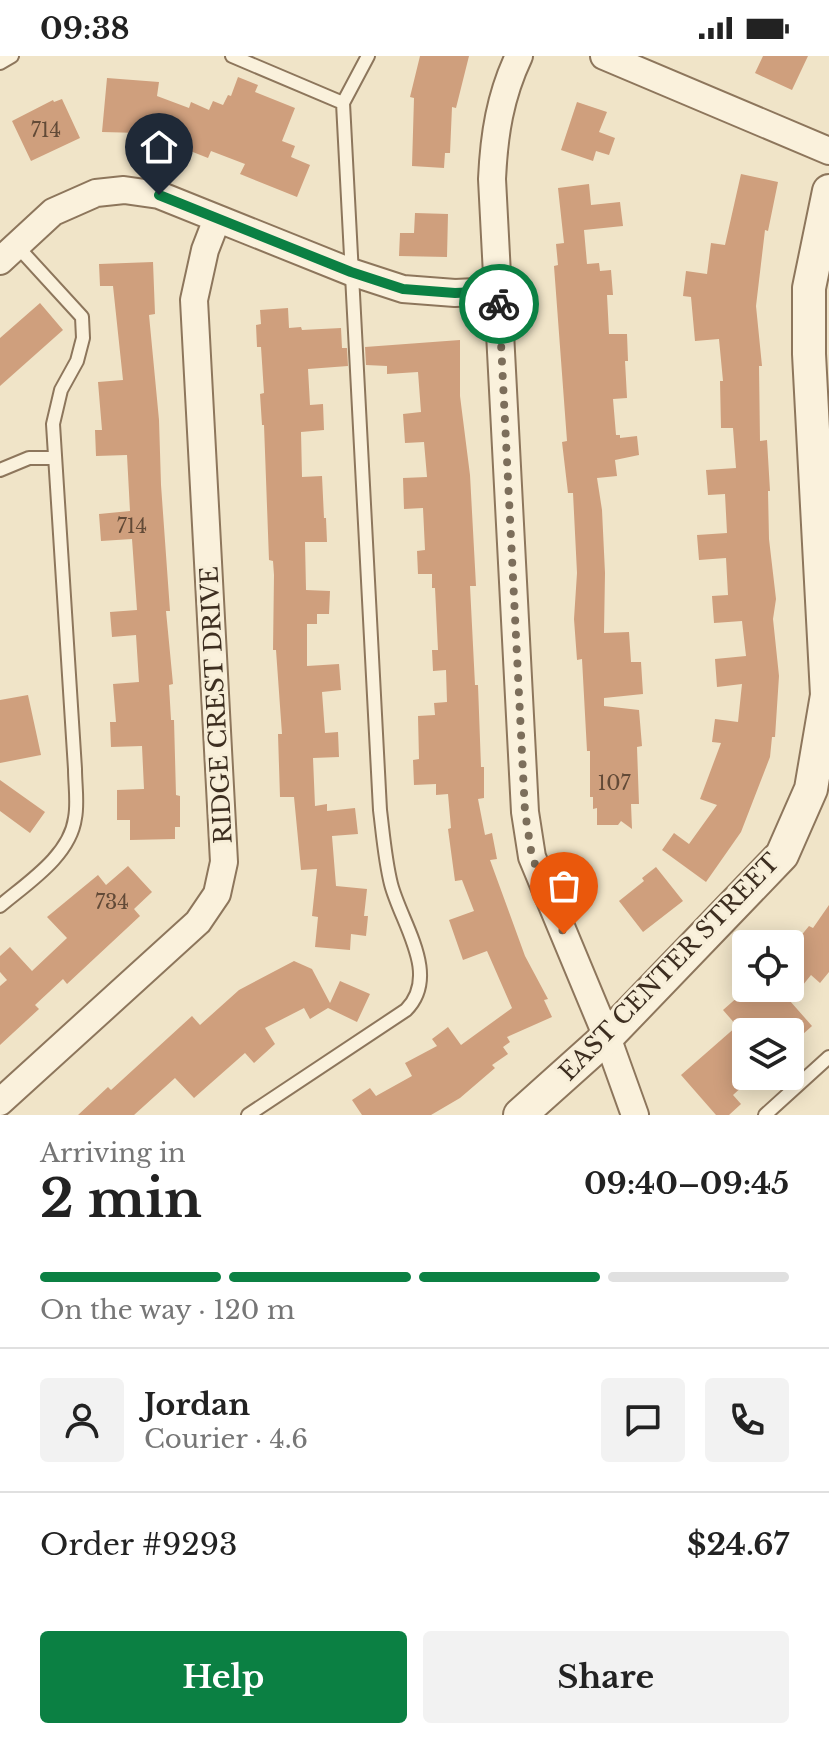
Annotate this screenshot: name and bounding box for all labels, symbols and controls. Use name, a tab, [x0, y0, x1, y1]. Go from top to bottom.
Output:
text: 09:38	[40, 10, 130, 47]
pin	[125, 113, 193, 195]
house number: 714	[31, 118, 61, 142]
icon: home	[137, 125, 181, 169]
courier	[459, 264, 539, 344]
icon: bike	[477, 282, 521, 326]
house number: 714	[117, 514, 147, 538]
street label: RIDGE CREST DRIVE	[194, 566, 238, 844]
house number: 107	[597, 771, 632, 795]
street label: EAST CENTER STREET	[553, 847, 785, 1087]
pin	[530, 852, 598, 934]
icon: bag	[542, 864, 586, 908]
house number: 734	[95, 890, 129, 914]
map controls	[732, 930, 804, 1090]
button: locate	[732, 930, 804, 1002]
button: layers	[732, 1018, 804, 1090]
text: Arriving in	[40, 1137, 186, 1169]
text: 09:40–09:45	[584, 1165, 789, 1202]
text: 2 min	[40, 1167, 202, 1231]
text: On the way · 120 m	[40, 1294, 295, 1326]
button: person	[40, 1378, 124, 1462]
button: chat	[601, 1378, 685, 1462]
button: phone	[705, 1378, 789, 1462]
text: Jordan	[144, 1386, 250, 1423]
text: Courier · 4.6	[144, 1423, 308, 1455]
text: Order #9293	[40, 1526, 238, 1563]
text: $24.67	[687, 1526, 789, 1563]
button: Help	[40, 1631, 407, 1723]
button: Share	[423, 1631, 789, 1723]

